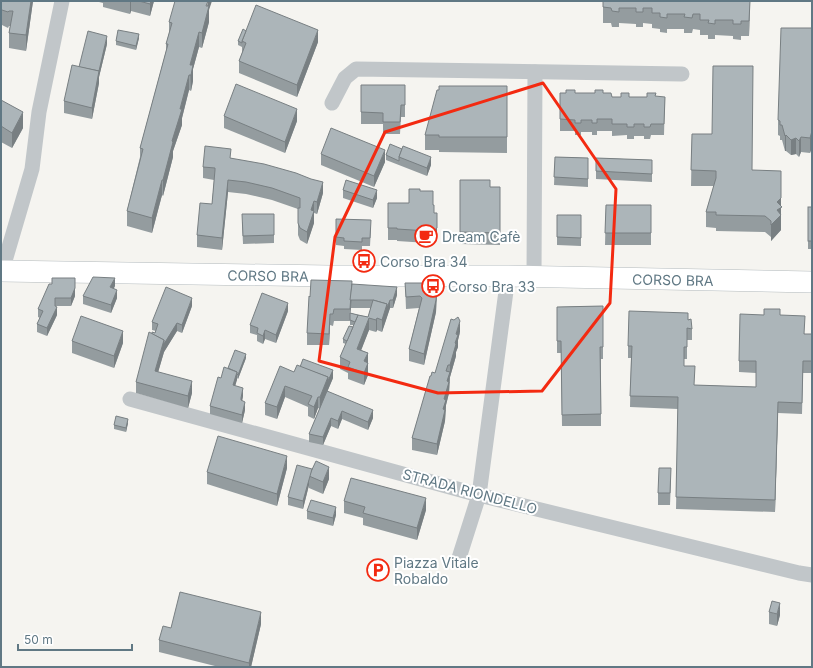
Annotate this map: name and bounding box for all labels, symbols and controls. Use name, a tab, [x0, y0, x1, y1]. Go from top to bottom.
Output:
cafe icon: Dream Cafè	[413, 223, 439, 249]
place label: Dream Cafè	[442, 228, 521, 245]
bus stop icon: Corso Bra 34	[351, 248, 377, 274]
place label: Corso Bra 34	[380, 253, 468, 270]
street label: CORSO BRA	[227, 266, 309, 284]
street label: CORSO BRA	[632, 270, 714, 289]
bus stop icon: Corso Bra 33	[420, 273, 446, 299]
place label: Corso Bra 33	[448, 278, 535, 295]
street label: STRADA RIONDELLO	[401, 465, 539, 517]
place label: Piazza Vitale Robaldo	[394, 554, 479, 587]
parking icon: Piazza Vitale Robaldo	[365, 557, 391, 583]
scale bar	[18, 626, 132, 652]
text: 50 m	[24, 632, 53, 647]

